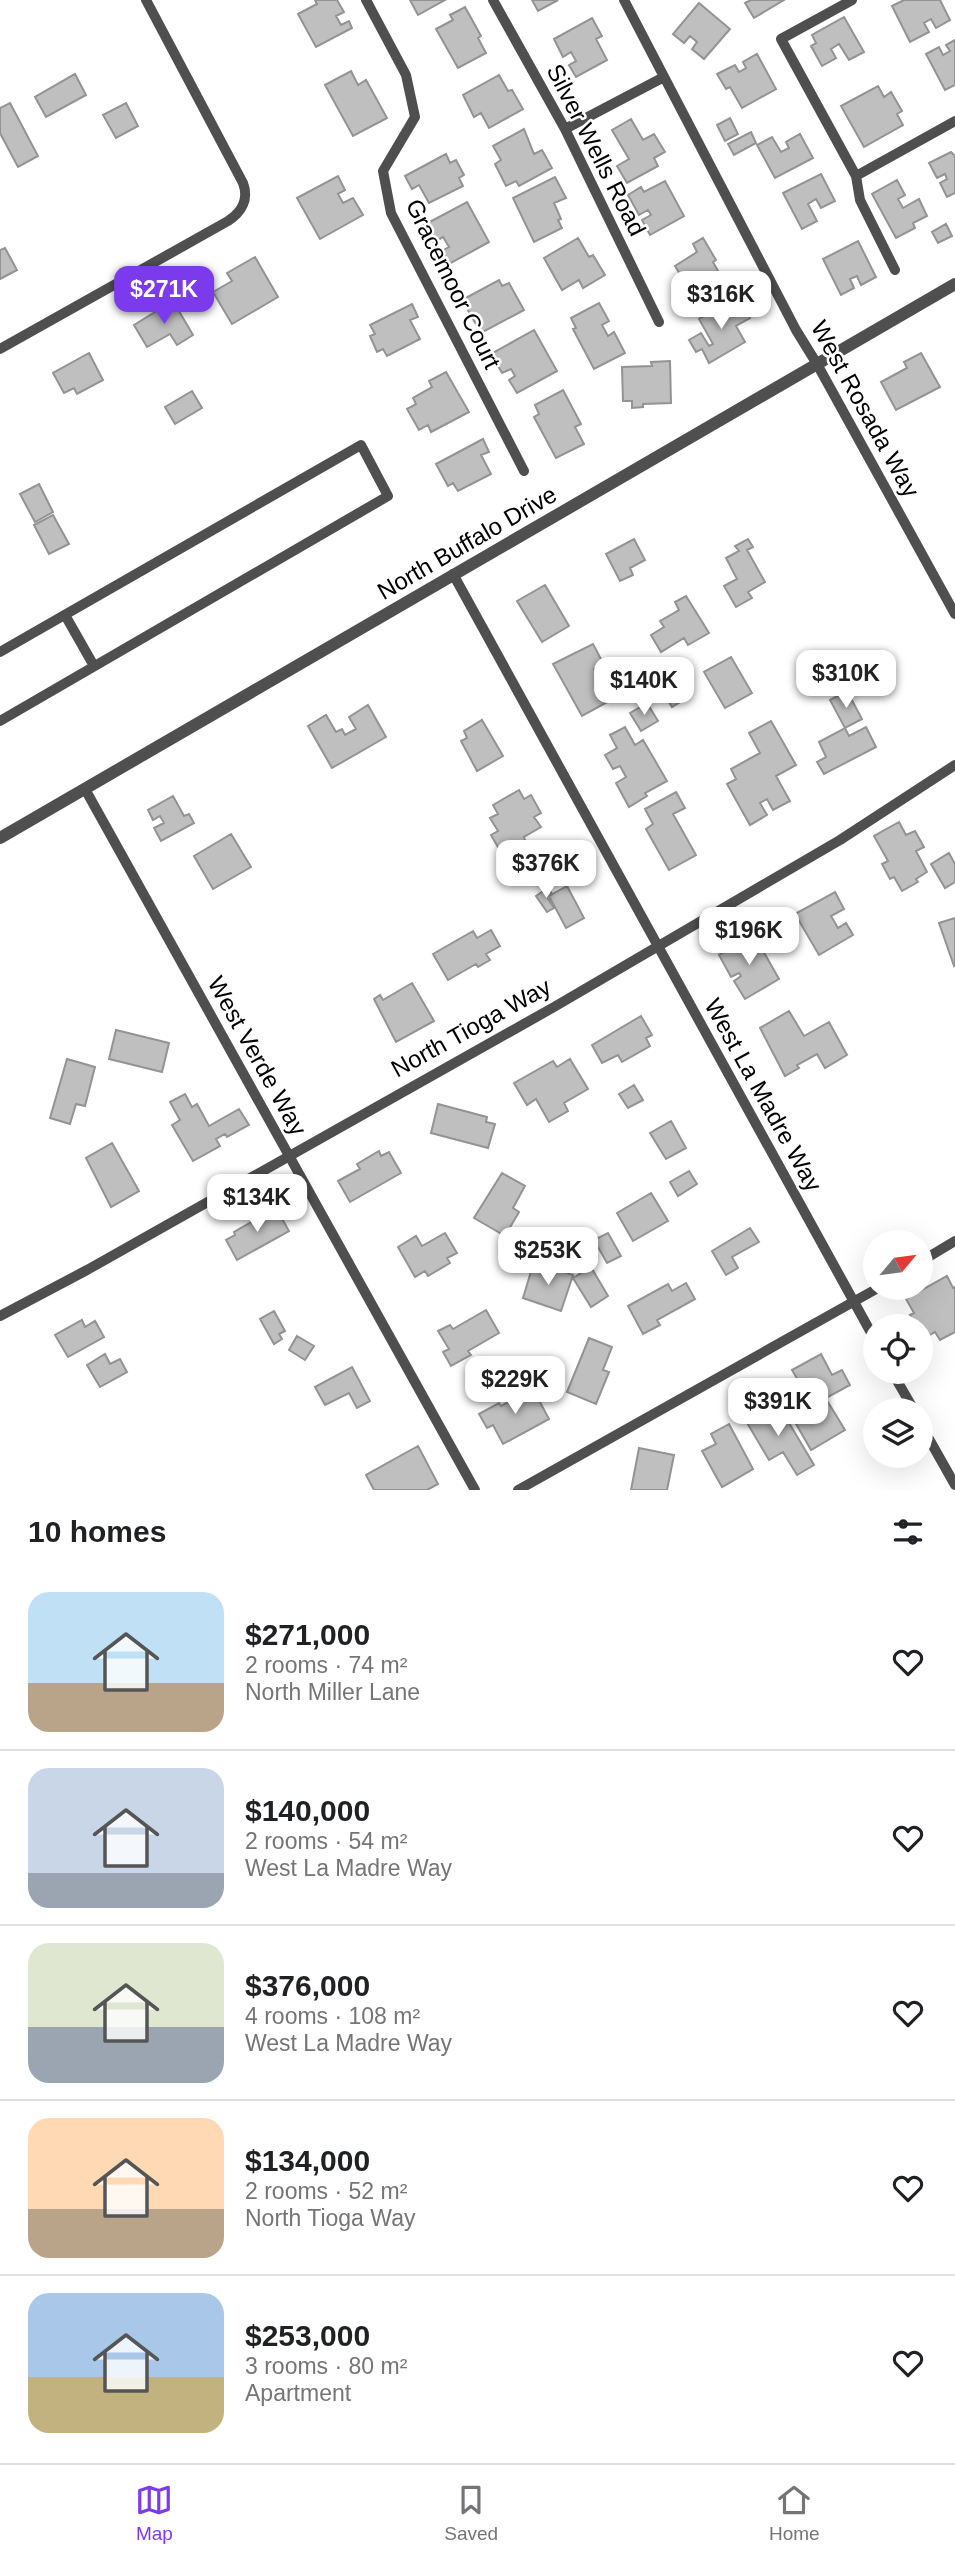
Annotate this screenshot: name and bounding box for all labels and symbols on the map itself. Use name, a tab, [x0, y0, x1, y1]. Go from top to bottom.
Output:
street label: Silver Wells Road	[542, 59, 651, 240]
street label: Gracemoor Court	[401, 195, 506, 373]
pin: $271K	[115, 266, 213, 326]
pin: $316K	[672, 272, 770, 331]
street label: West Rosada Way	[806, 316, 925, 502]
street label: North Buffalo Drive	[372, 480, 561, 605]
pin: $310K	[797, 650, 895, 710]
pin: $140K	[595, 658, 693, 717]
pin: $376K	[497, 841, 595, 900]
pin: $196K	[700, 908, 798, 967]
street label: West Verde Way	[203, 972, 312, 1140]
street label: North Tioga Way	[386, 973, 555, 1082]
street label: West La Madre Way	[699, 994, 828, 1196]
pin: $134K	[208, 1174, 306, 1234]
pin: $253K	[499, 1228, 597, 1287]
north arrow	[863, 1230, 933, 1300]
pin: $229K	[466, 1356, 564, 1416]
pin: $391K	[729, 1378, 827, 1438]

